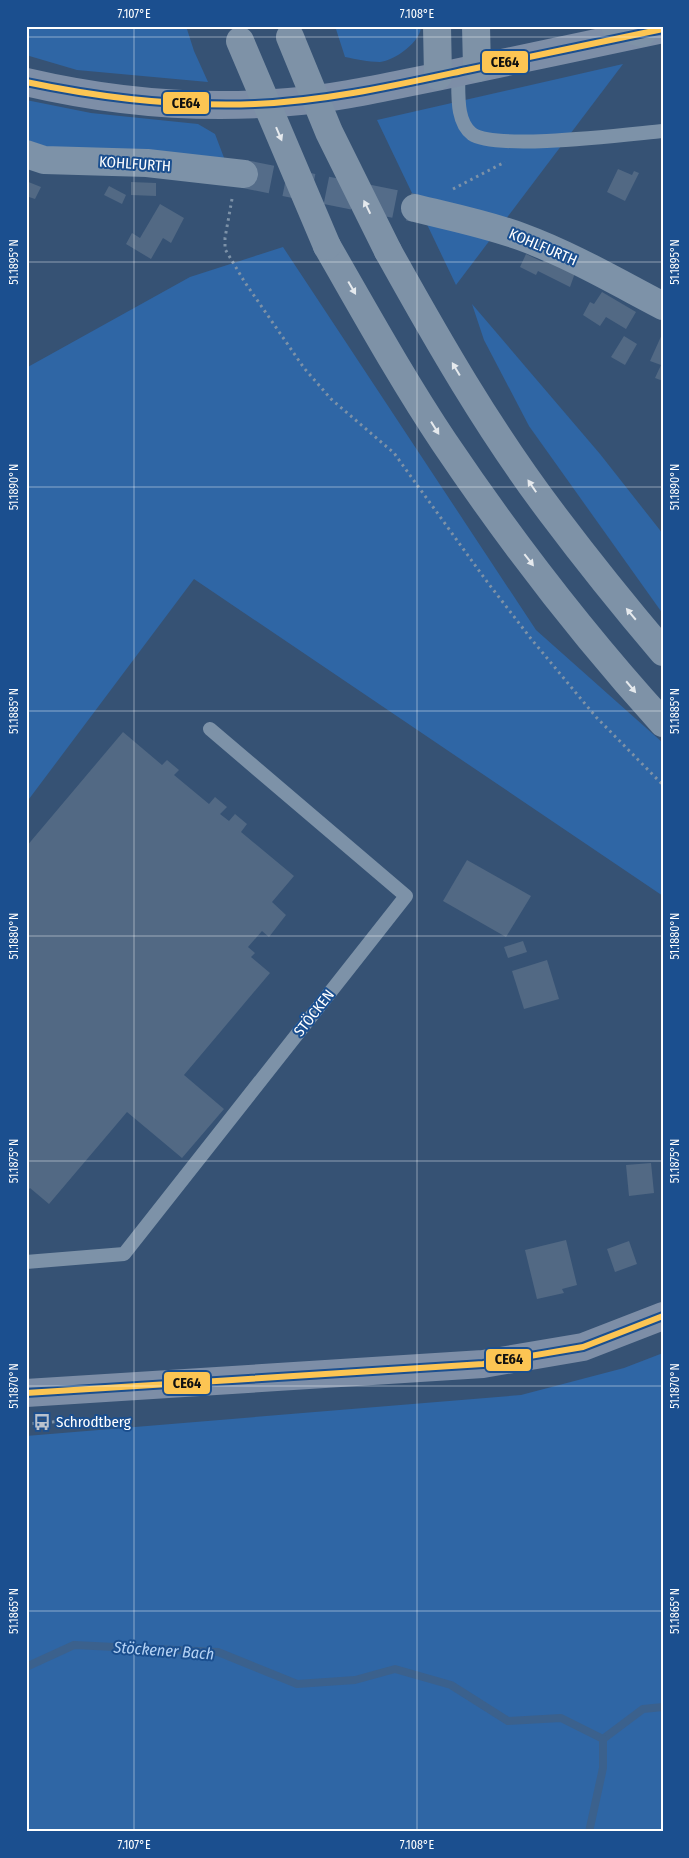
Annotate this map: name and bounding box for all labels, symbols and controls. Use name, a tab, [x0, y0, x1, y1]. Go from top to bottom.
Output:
text: 7.107°E	[117, 7, 151, 21]
text: 7.108°E	[400, 7, 435, 21]
line badge: CE64	[481, 50, 529, 74]
text: CE64	[491, 54, 519, 71]
line badge: CE64	[162, 91, 210, 115]
text: CE64	[172, 95, 200, 112]
one-way arrow	[276, 127, 284, 141]
street label: KOHLFURTH	[98, 153, 172, 175]
one-way arrow	[363, 200, 371, 215]
street label: KOHLFURTH	[506, 225, 580, 269]
text: 51.1895°N	[7, 239, 21, 285]
text: 51.1895°N	[668, 239, 682, 285]
one-way arrow	[347, 282, 356, 295]
one-way arrow	[451, 363, 460, 376]
one-way arrow	[431, 421, 440, 434]
text: 51.1890°N	[7, 464, 21, 510]
text: 51.1890°N	[668, 464, 682, 510]
one-way arrow	[527, 479, 537, 492]
one-way arrow	[524, 553, 535, 566]
one-way arrow	[626, 608, 637, 621]
one-way arrow	[625, 681, 636, 693]
text: 51.1885°N	[7, 688, 21, 734]
text: 51.1885°N	[668, 688, 682, 734]
text: 51.1880°N	[7, 913, 21, 959]
text: 51.1880°N	[668, 913, 682, 959]
street label: STÖCKEN	[290, 986, 338, 1040]
text: 51.1875°N	[7, 1139, 21, 1183]
text: 51.1875°N	[668, 1139, 682, 1183]
line badge: CE64	[485, 1348, 532, 1372]
text: CE64	[495, 1351, 523, 1368]
text: 51.1870°N	[7, 1363, 21, 1409]
text: 51.1870°N	[668, 1363, 682, 1409]
line badge: CE64	[163, 1371, 211, 1395]
text: CE64	[173, 1375, 201, 1392]
bus stop icon: Schrodtberg	[32, 1412, 52, 1432]
place label: Schrodtberg	[56, 1413, 131, 1431]
text: 51.1865°N	[7, 1588, 21, 1634]
text: 51.1865°N	[668, 1588, 682, 1634]
water label: Stöckener Bach	[112, 1637, 215, 1663]
text: 7.107°E	[117, 1838, 151, 1852]
text: 7.108°E	[400, 1838, 435, 1852]

